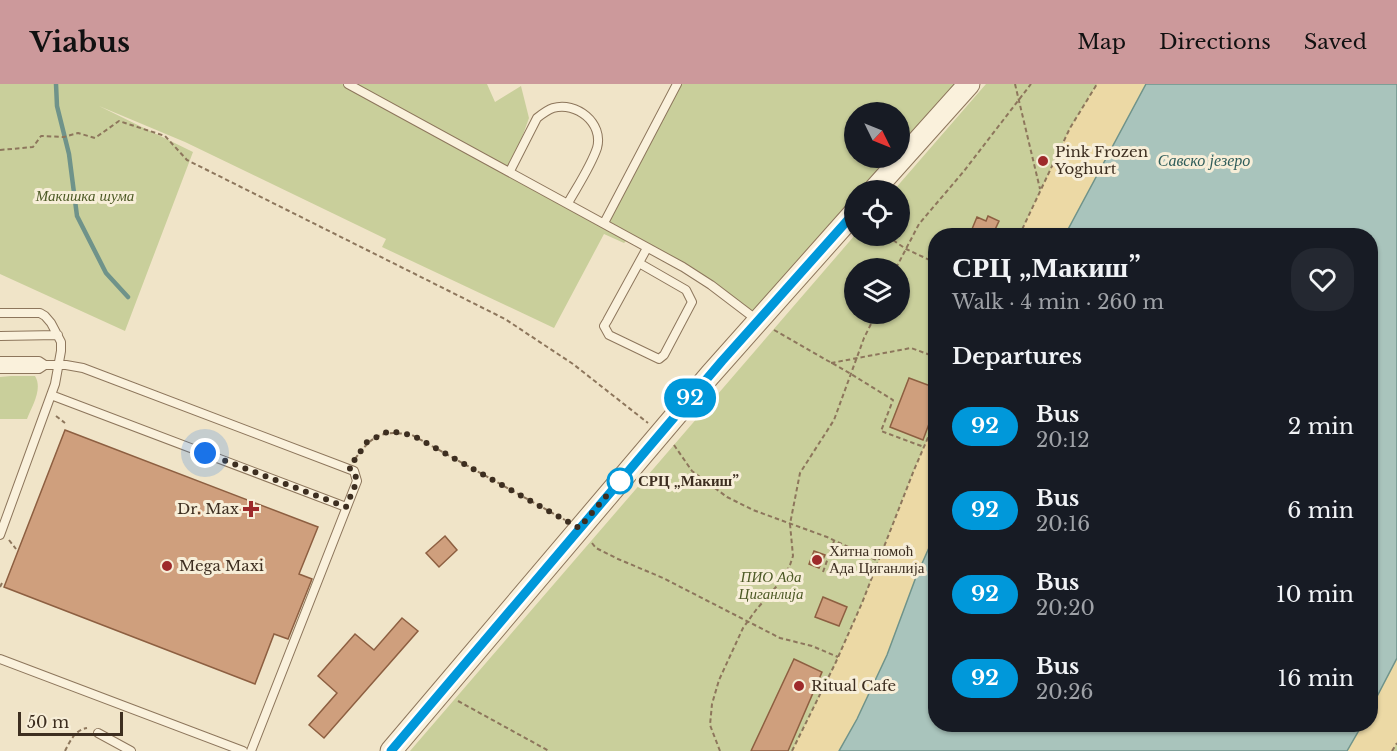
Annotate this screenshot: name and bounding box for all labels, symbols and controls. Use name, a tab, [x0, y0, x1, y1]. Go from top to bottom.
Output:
text: Viabus	[30, 25, 130, 60]
text: Map	[1077, 29, 1126, 55]
text: Directions	[1159, 29, 1271, 55]
text: Saved	[1304, 29, 1367, 55]
north arrow	[844, 102, 910, 168]
map controls	[844, 102, 910, 324]
place label: Pink Frozen Yoghurt	[1054, 142, 1148, 178]
water label: Савско језеро	[1158, 150, 1250, 170]
marker: Pink Frozen Yoghurt	[1036, 154, 1050, 168]
button: locate	[844, 180, 910, 246]
park label: Макишка шума	[35, 186, 134, 205]
button: heart	[1291, 248, 1354, 311]
text: СРЦ „Макиш”	[952, 250, 1141, 285]
button: layers	[844, 258, 910, 324]
text: Walk · 4 min · 260 m	[952, 290, 1164, 314]
text: Departures	[952, 343, 1082, 370]
line badge: 92	[663, 378, 717, 418]
text: 92	[676, 385, 704, 411]
text: Bus	[1036, 401, 1079, 428]
text: 92	[971, 413, 999, 439]
text: 2 min	[1288, 413, 1354, 440]
text: 20:12	[1036, 428, 1090, 452]
your location	[190, 438, 220, 468]
marker: СРЦ „Макиш”	[607, 468, 633, 494]
place label: СРЦ „Макиш”	[638, 471, 739, 490]
text: Bus	[1036, 485, 1079, 512]
text: 92	[971, 497, 999, 523]
text: 6 min	[1287, 497, 1354, 524]
place label: Dr. Max	[177, 499, 239, 518]
marker: Dr. Max	[244, 502, 258, 516]
text: 20:16	[1036, 512, 1090, 536]
place label: Хитна помоћ Ада Циганлија	[829, 541, 925, 577]
marker: Хитна помоћ Ада Циганлија	[810, 553, 824, 567]
place label: Mega Maxi	[179, 556, 264, 575]
marker: Mega Maxi	[160, 559, 174, 573]
park label: ПИО Ада Циганлија	[738, 567, 803, 603]
text: Bus	[1036, 569, 1079, 596]
text: 92	[971, 581, 999, 607]
text: 10 min	[1276, 581, 1354, 608]
text: 20:20	[1036, 596, 1095, 620]
text: Bus	[1036, 653, 1079, 680]
text: 92	[971, 665, 999, 691]
text: 16 min	[1277, 665, 1354, 692]
place label: Ritual Cafe	[811, 676, 896, 695]
marker: Ritual Cafe	[792, 679, 806, 693]
text: 20:26	[1036, 680, 1093, 704]
scale bar	[18, 709, 123, 736]
text: 50 m	[27, 712, 69, 732]

